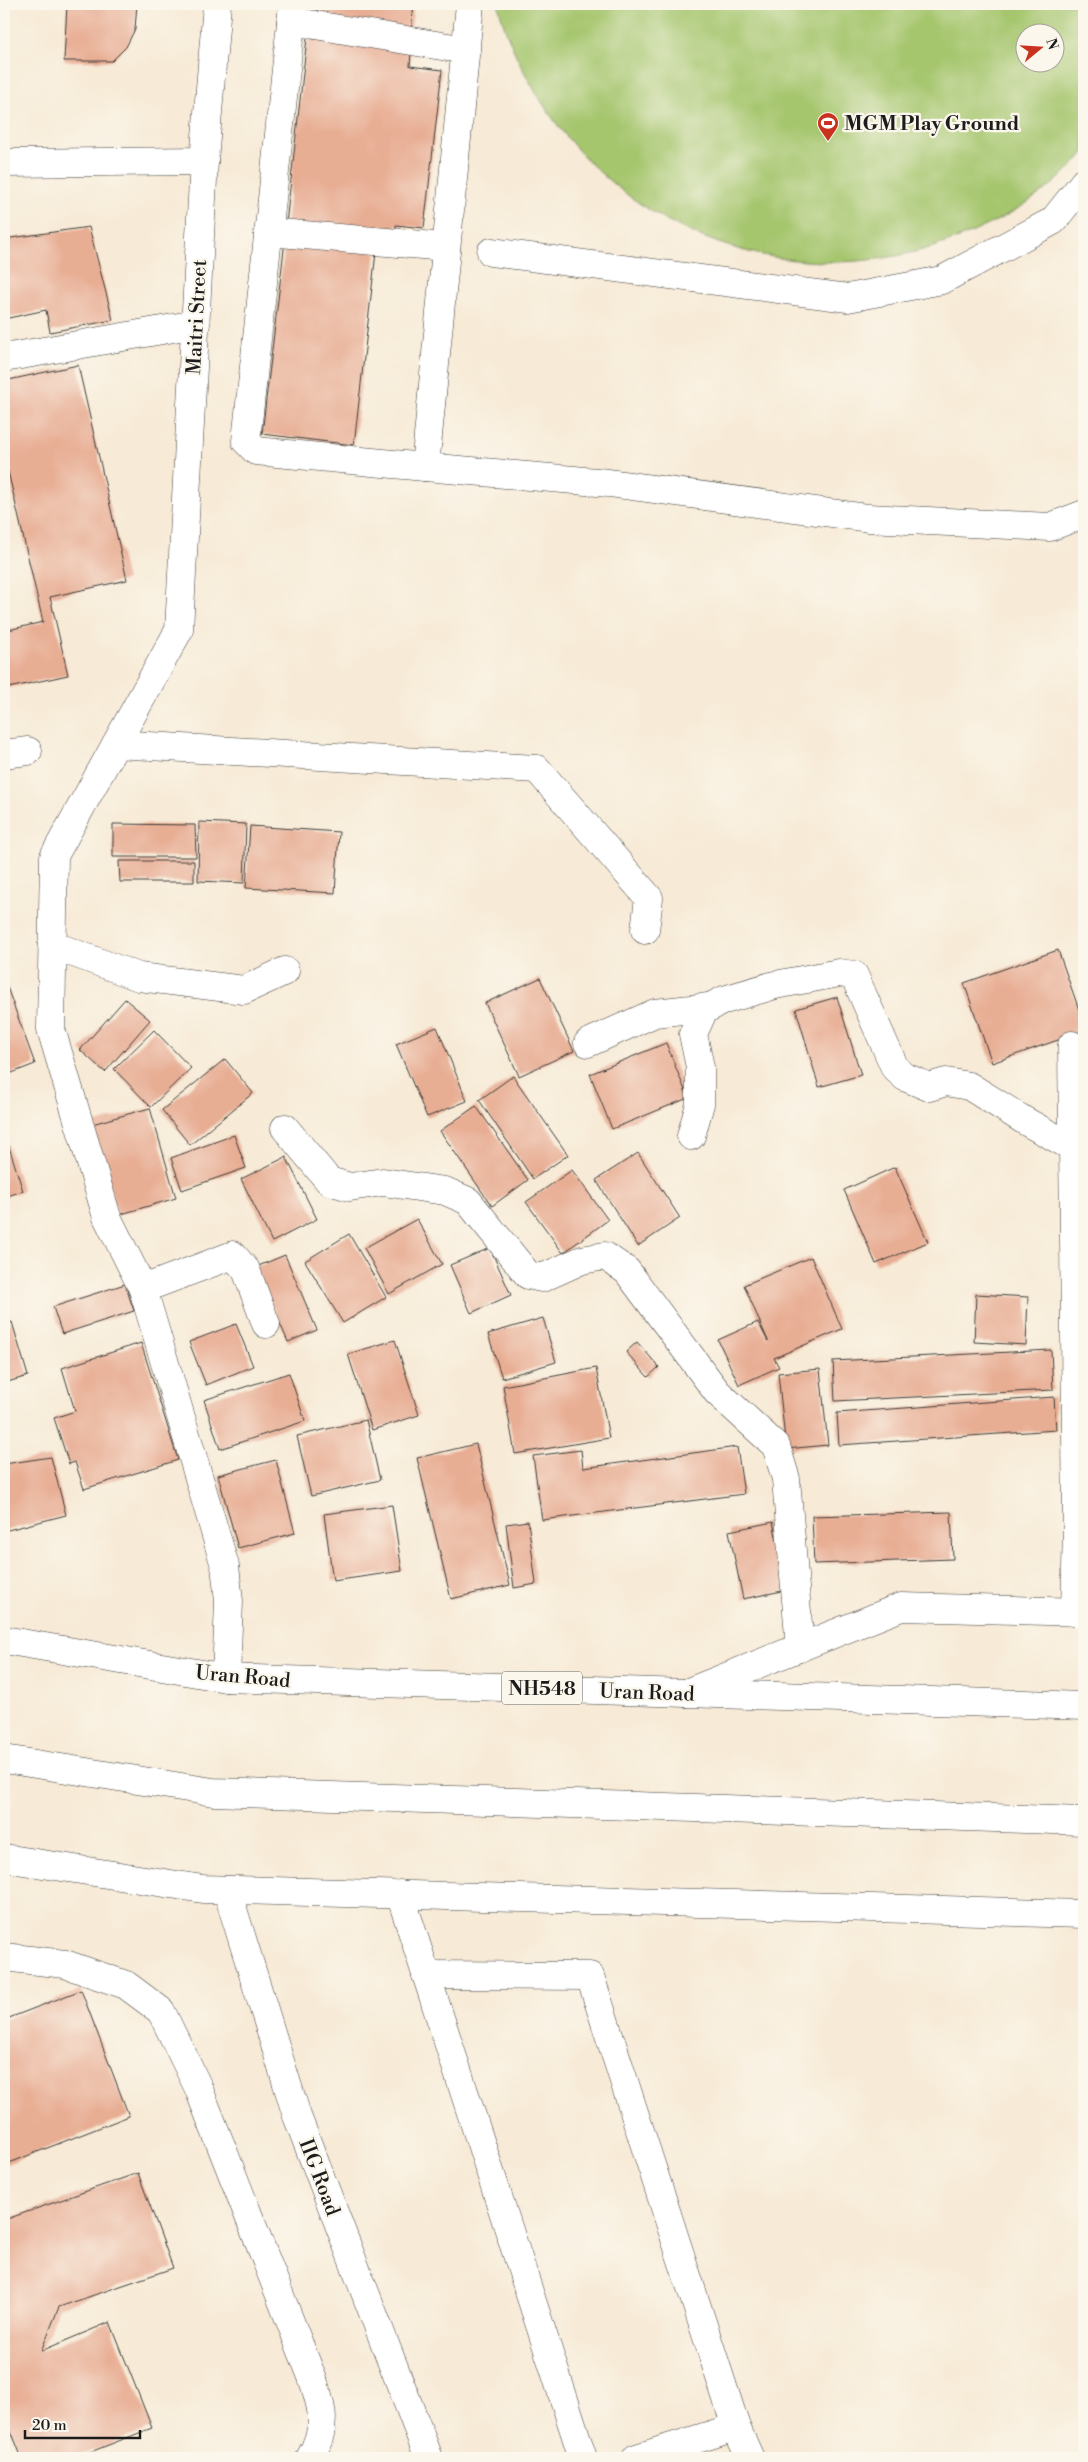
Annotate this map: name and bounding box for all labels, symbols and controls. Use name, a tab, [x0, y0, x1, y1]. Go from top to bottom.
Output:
north arrow	[1016, 22, 1066, 72]
text: N	[1041, 36, 1062, 52]
sports icon: MGM Play Ground	[816, 111, 840, 142]
place label: MGM Play Ground	[844, 112, 1020, 137]
street label: Maitri Street	[182, 259, 213, 375]
street label: Uran Road	[194, 1661, 292, 1694]
road number: NH548	[502, 1672, 582, 1705]
street label: Uran Road	[599, 1679, 696, 1708]
street label: IIG Road	[293, 2136, 345, 2220]
scale bar	[25, 2407, 140, 2439]
text: 20 m	[32, 2416, 67, 2435]

